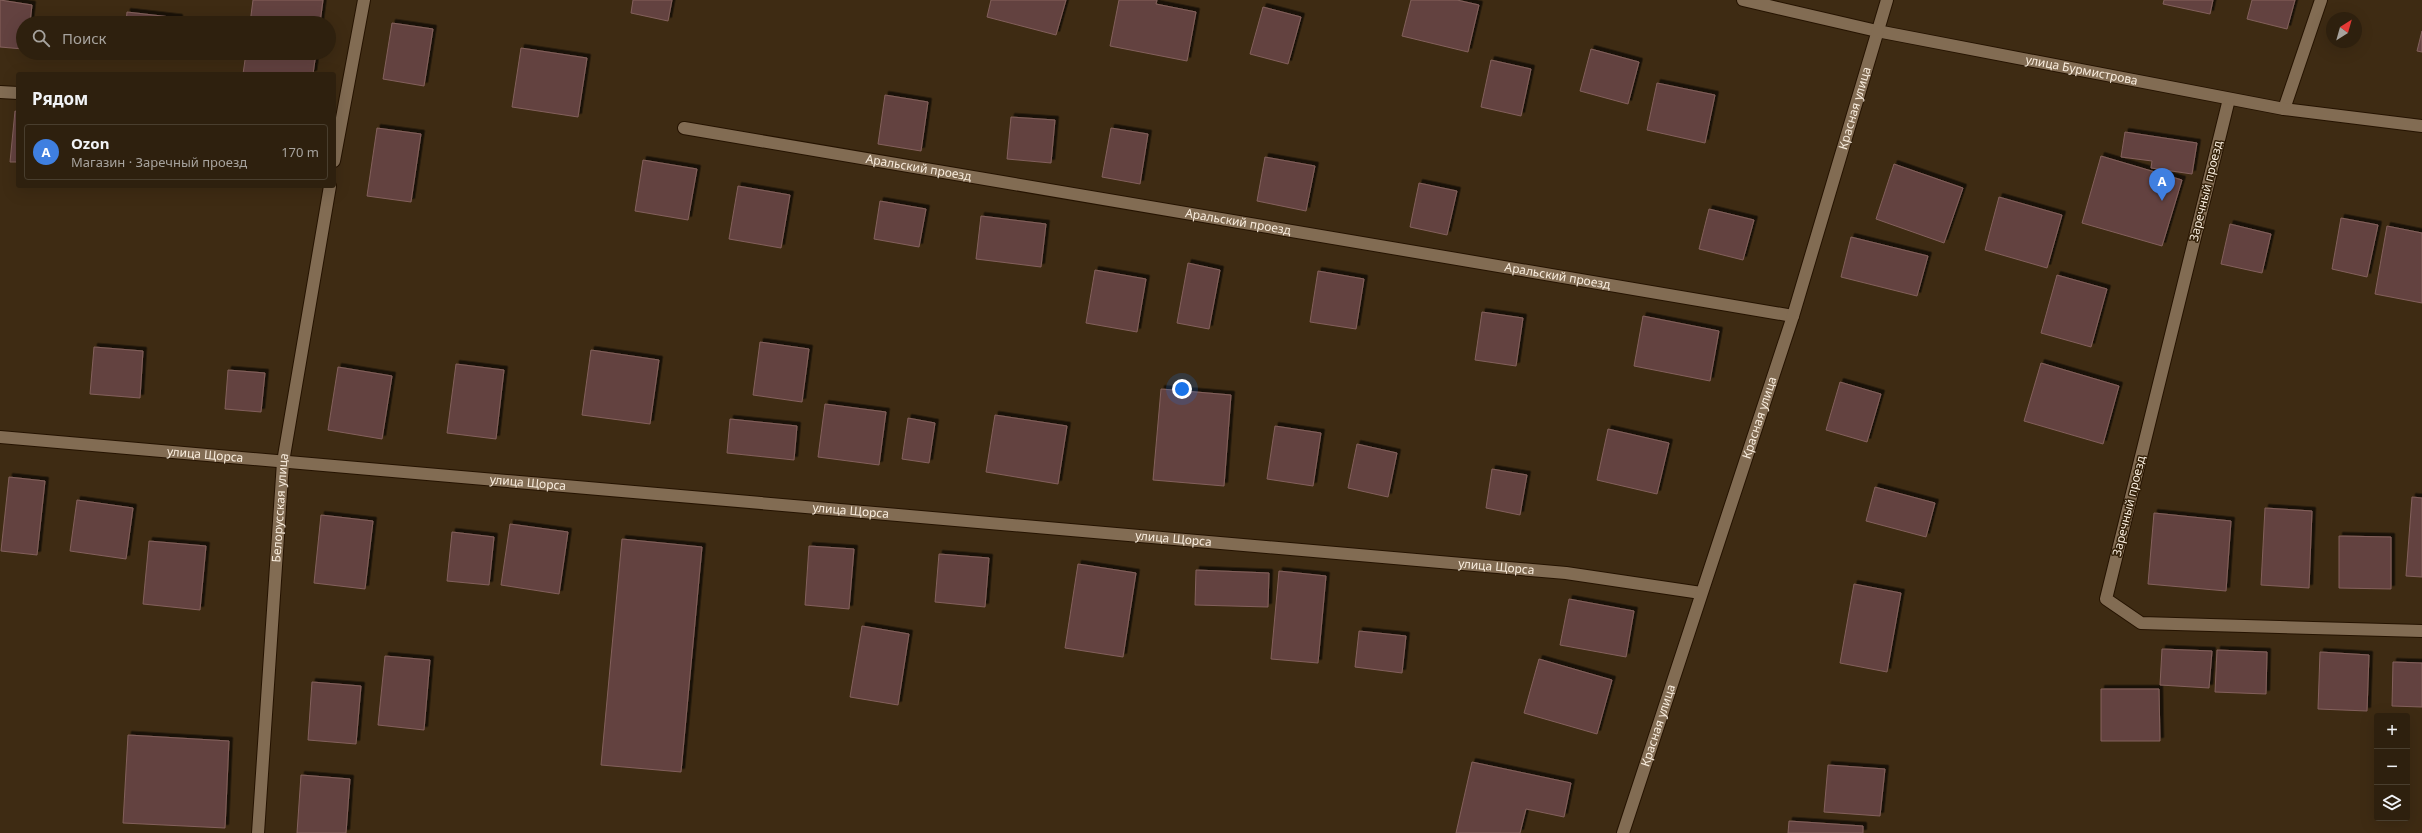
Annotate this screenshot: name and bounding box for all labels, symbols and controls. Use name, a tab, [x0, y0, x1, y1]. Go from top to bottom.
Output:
north arrow	[2326, 12, 2362, 48]
search box	[16, 16, 336, 60]
icon: search	[30, 27, 52, 49]
text: Поиск	[62, 28, 107, 48]
street label: улица Бурмистрова	[2024, 51, 2139, 89]
street label: Красная улица	[1834, 65, 1875, 152]
text: Рядом	[32, 87, 88, 110]
text: Ozon	[71, 133, 109, 153]
street label: Заречный проезд	[2185, 138, 2226, 243]
text: A	[42, 143, 51, 161]
text: 170 m	[281, 143, 319, 161]
street label: Аральский проезд	[865, 150, 974, 185]
text: Магазин · Заречный проезд	[71, 153, 247, 171]
pin: A	[2149, 168, 2175, 201]
street label: Аральский проезд	[1184, 204, 1293, 239]
street label: Аральский проезд	[1503, 258, 1613, 293]
street label: Красная улица	[1738, 374, 1780, 461]
your location	[1172, 379, 1192, 399]
street label: улица Щорса	[166, 443, 244, 466]
street label: Белорусская улица	[267, 452, 292, 563]
street label: Заречный проезд	[2108, 453, 2149, 558]
street label: улица Щорса	[489, 471, 567, 494]
street label: улица Щорса	[812, 499, 890, 522]
street label: улица Щорса	[1135, 527, 1212, 550]
street label: улица Щорса	[1458, 555, 1535, 578]
street label: Красная улица	[1636, 682, 1679, 769]
map controls	[2374, 713, 2410, 821]
button: +	[2374, 713, 2410, 749]
button: −	[2374, 749, 2410, 785]
button: layers	[2374, 785, 2410, 821]

